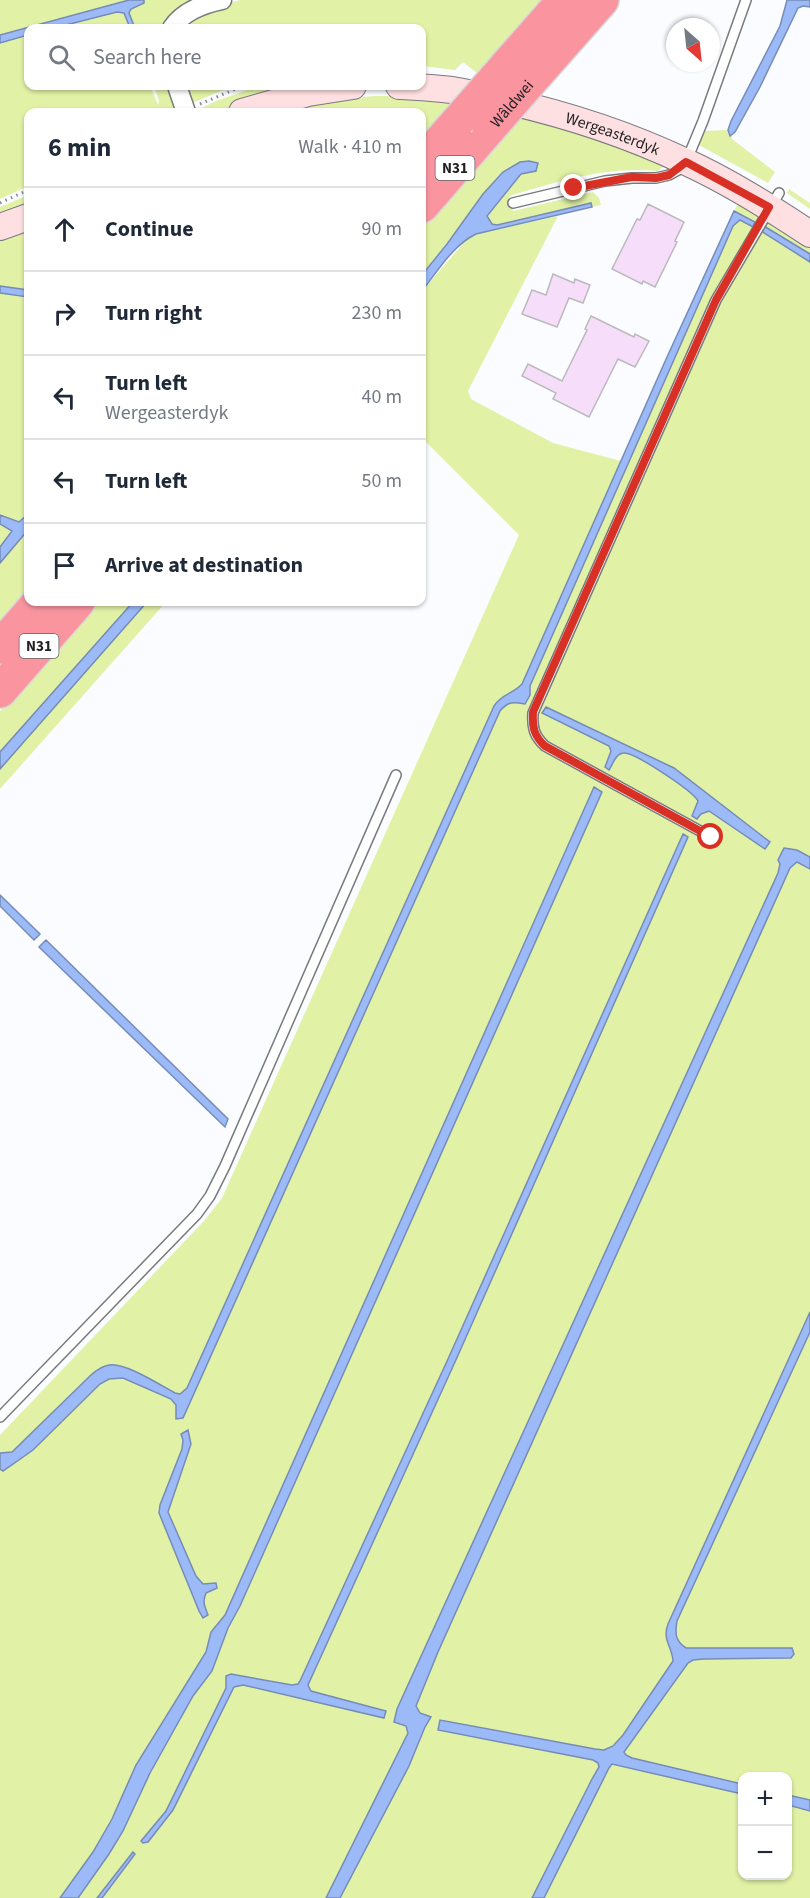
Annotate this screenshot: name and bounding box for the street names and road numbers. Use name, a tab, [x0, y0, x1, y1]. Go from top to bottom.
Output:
street label: Wâldwei	[485, 75, 539, 133]
street label: Wergeasterdyk	[563, 107, 663, 161]
road number: N31	[436, 156, 474, 180]
road number: N31	[20, 634, 58, 658]

